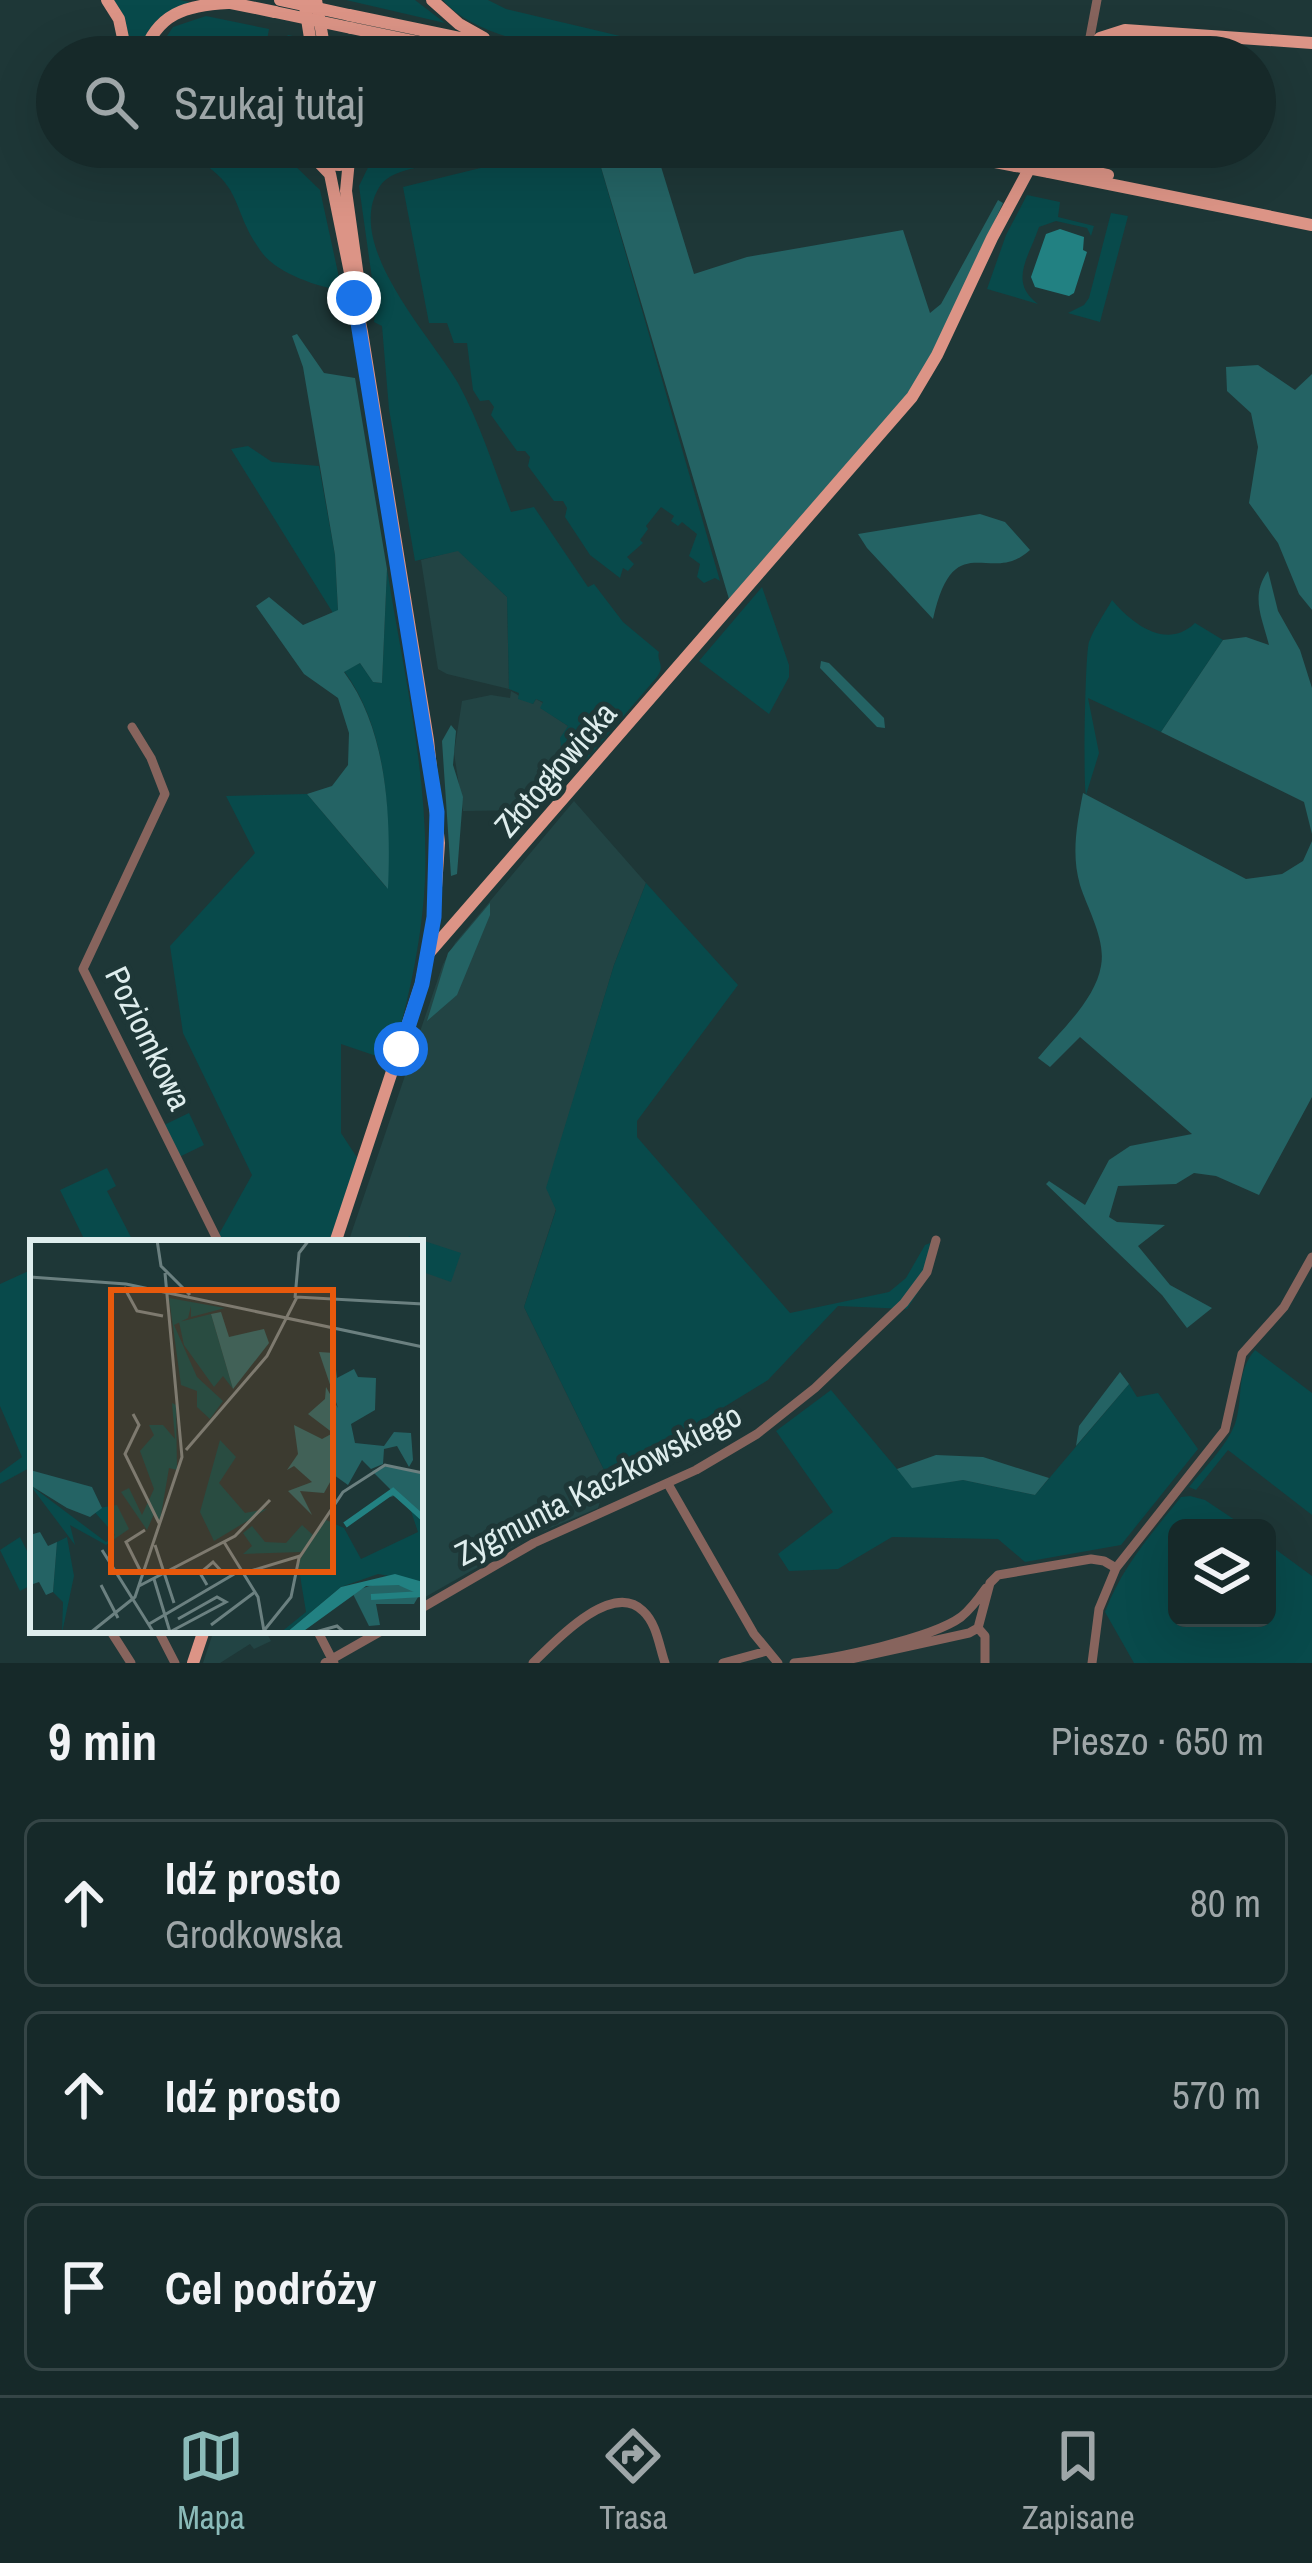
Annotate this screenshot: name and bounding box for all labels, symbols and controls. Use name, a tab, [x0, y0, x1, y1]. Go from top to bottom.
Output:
search box	[36, 36, 1276, 168]
icon: search	[78, 69, 144, 135]
text: Szukaj tutaj	[174, 72, 365, 133]
route end	[327, 271, 381, 325]
street label: Złotogłowicka	[484, 692, 626, 846]
street label: Poziomkowa	[95, 959, 203, 1117]
route start	[374, 1022, 428, 1076]
inset map	[30, 1240, 423, 1633]
street label: Zygmunta Kaczkowskiego	[447, 1393, 749, 1575]
map controls	[1168, 1519, 1276, 1627]
button: layers	[1168, 1519, 1276, 1627]
text: 9 min	[48, 1707, 157, 1776]
text: Pieszo · 650 m	[1051, 1715, 1264, 1767]
text: Idź prosto	[165, 1847, 341, 1908]
icon: ahead	[51, 1870, 117, 1936]
text: 80 m	[1190, 1877, 1261, 1929]
text: Grodkowska	[165, 1908, 343, 1960]
icon: ahead	[51, 2062, 117, 2128]
text: Idź prosto	[165, 2065, 341, 2126]
text: 570 m	[1172, 2069, 1261, 2121]
icon: arrive	[51, 2254, 117, 2320]
text: Cel podróży	[165, 2257, 376, 2318]
tab: Mapa	[177, 2423, 245, 2539]
tab: Trasa	[599, 2423, 668, 2539]
tab: Zapisane	[1022, 2423, 1135, 2539]

